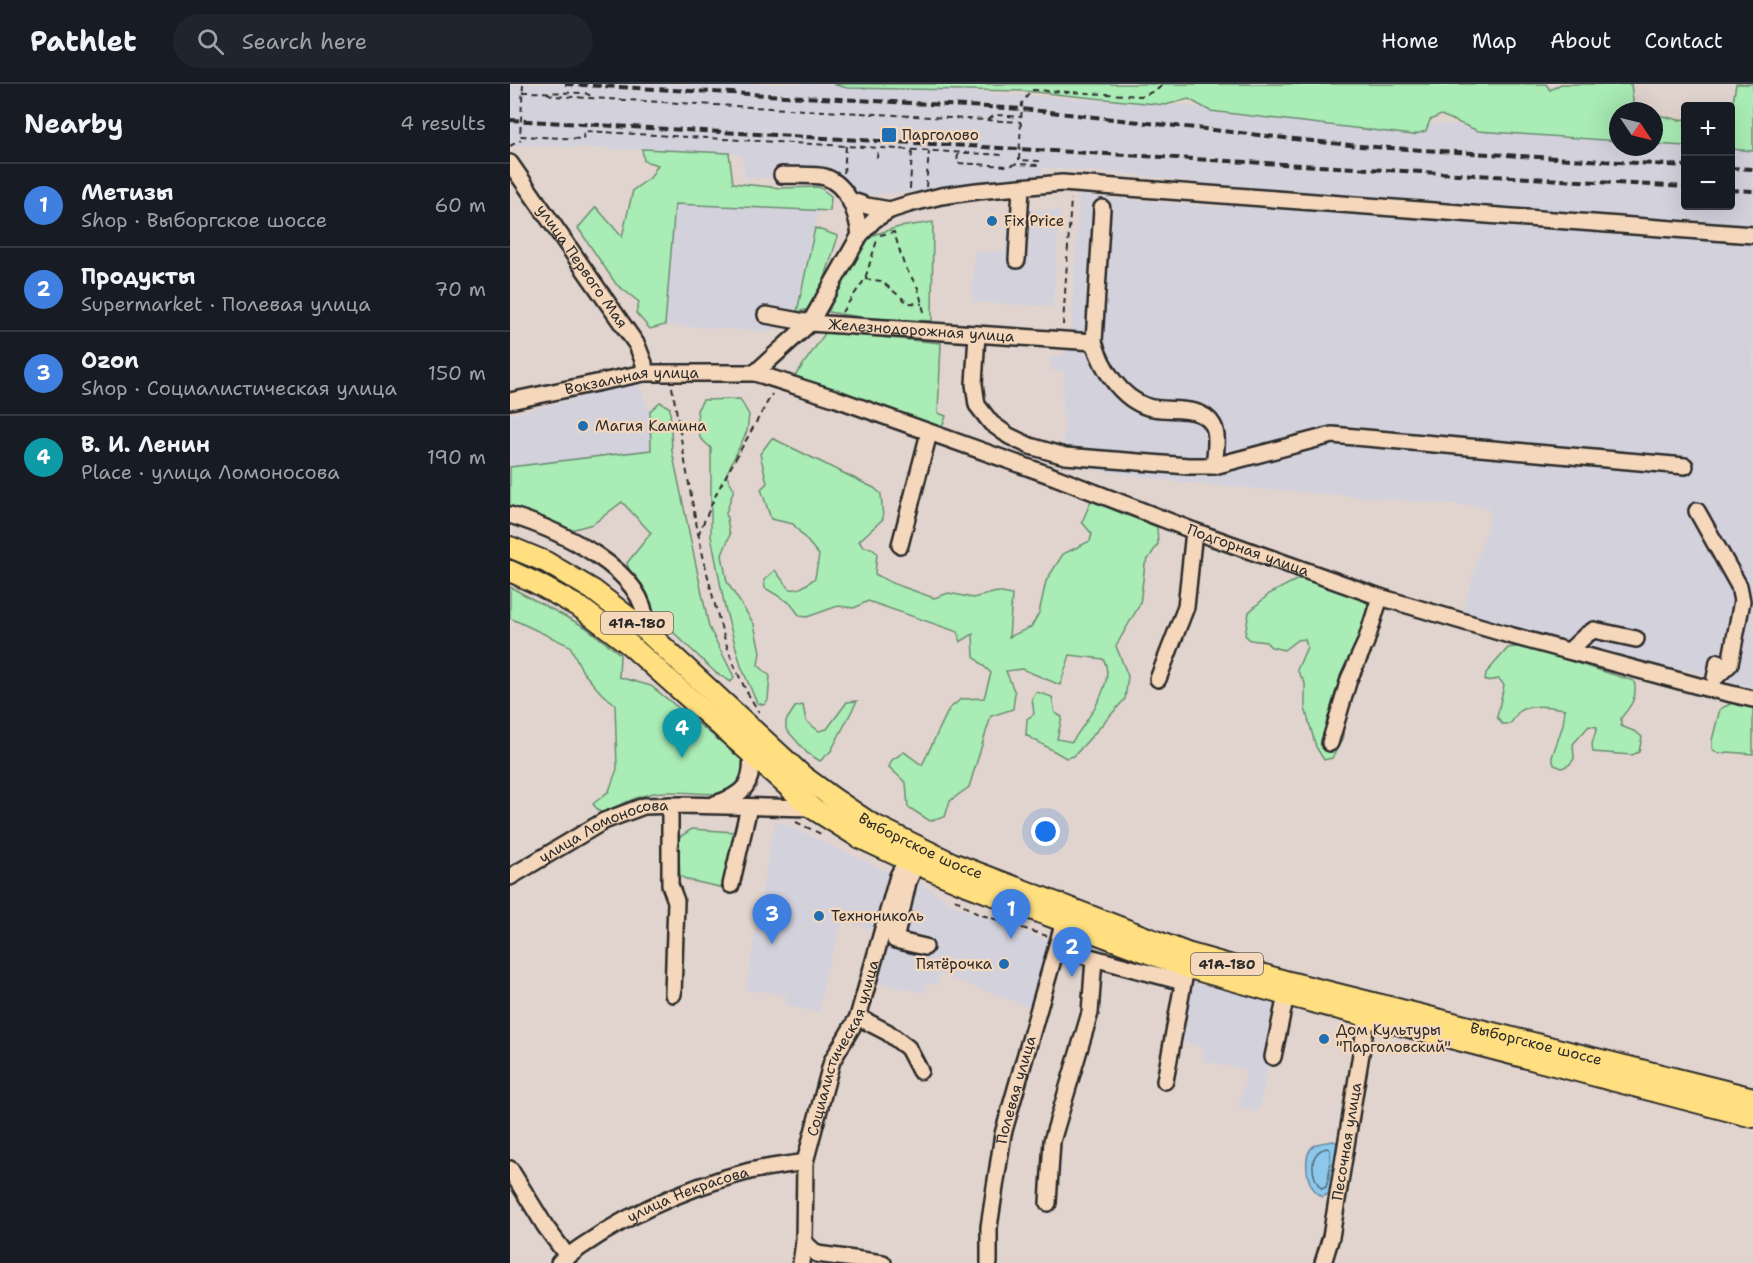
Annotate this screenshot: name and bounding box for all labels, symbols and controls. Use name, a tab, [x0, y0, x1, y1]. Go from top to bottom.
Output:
search box	[173, 14, 593, 68]
text: Pathlet	[30, 22, 137, 60]
icon: search	[194, 25, 227, 58]
text: Search here	[242, 27, 367, 56]
text: Home	[1381, 27, 1439, 55]
text: Map	[1472, 27, 1517, 55]
text: About	[1550, 27, 1611, 55]
text: Contact	[1644, 27, 1723, 55]
north arrow	[1609, 102, 1663, 156]
map controls	[1681, 102, 1735, 210]
button: +	[1681, 102, 1735, 156]
text: Nearby	[24, 106, 123, 141]
text: 4 results	[400, 110, 486, 136]
place label: Парголово	[902, 125, 979, 145]
marker: Парголово	[880, 126, 898, 144]
button: −	[1681, 156, 1735, 210]
text: Метизы	[81, 178, 173, 207]
text: 1	[39, 192, 48, 218]
text: 60 m	[434, 192, 486, 218]
street label: улица Первого Мая	[532, 200, 632, 332]
text: Shop · Выборгское шоссе	[81, 207, 327, 233]
place label: Fix Price	[1004, 211, 1064, 231]
marker: Fix Price	[985, 214, 999, 228]
text: Продукты	[81, 262, 195, 291]
text: 2	[37, 276, 51, 302]
text: 70 m	[434, 276, 486, 302]
text: Supermarket · Полевая улица	[81, 291, 371, 317]
street label: Железнодорожная улица	[828, 314, 1016, 347]
text: Ozon	[81, 346, 139, 375]
text: 3	[37, 360, 51, 386]
text: 150 m	[428, 360, 486, 386]
street label: Вокзальная улица	[563, 363, 699, 399]
text: Shop · Социалистическая улица	[81, 375, 397, 401]
place label: Магия Камина	[595, 416, 707, 436]
marker: Магия Камина	[576, 419, 590, 433]
text: В. И. Ленин	[81, 430, 210, 459]
text: 4	[37, 444, 51, 470]
text: 190 m	[427, 444, 486, 470]
text: Place · улица Ломоносова	[81, 459, 340, 485]
street label: Подгорная улица	[1184, 519, 1313, 581]
road number: 41А-180	[601, 612, 673, 634]
pin: 4	[662, 708, 702, 758]
street label: улица Ломоносова	[535, 795, 670, 868]
street label: Выборгское шоссе	[854, 808, 986, 884]
your location	[1031, 817, 1060, 846]
pin: 1	[992, 890, 1030, 939]
pin: 3	[752, 894, 792, 944]
place label: Технониколь	[831, 906, 924, 926]
marker: Технониколь	[812, 909, 826, 923]
pin: 2	[1052, 928, 1092, 977]
road number: 41А-180	[1191, 953, 1263, 975]
place label: Пятёрочка	[916, 954, 993, 974]
street label: Социалистическая улица	[802, 957, 884, 1139]
marker: Пятёрочка	[997, 957, 1011, 971]
street label: Выборгское шоссе	[1468, 1018, 1604, 1070]
place label: Дом Культуры "Парголовский"	[1336, 1020, 1451, 1057]
marker: Дом Культуры "Парголовский"	[1317, 1032, 1331, 1046]
street label: Полевая улица	[992, 1033, 1041, 1145]
street label: Песочная улица	[1327, 1080, 1366, 1202]
street label: улица Некрасова	[624, 1162, 751, 1227]

